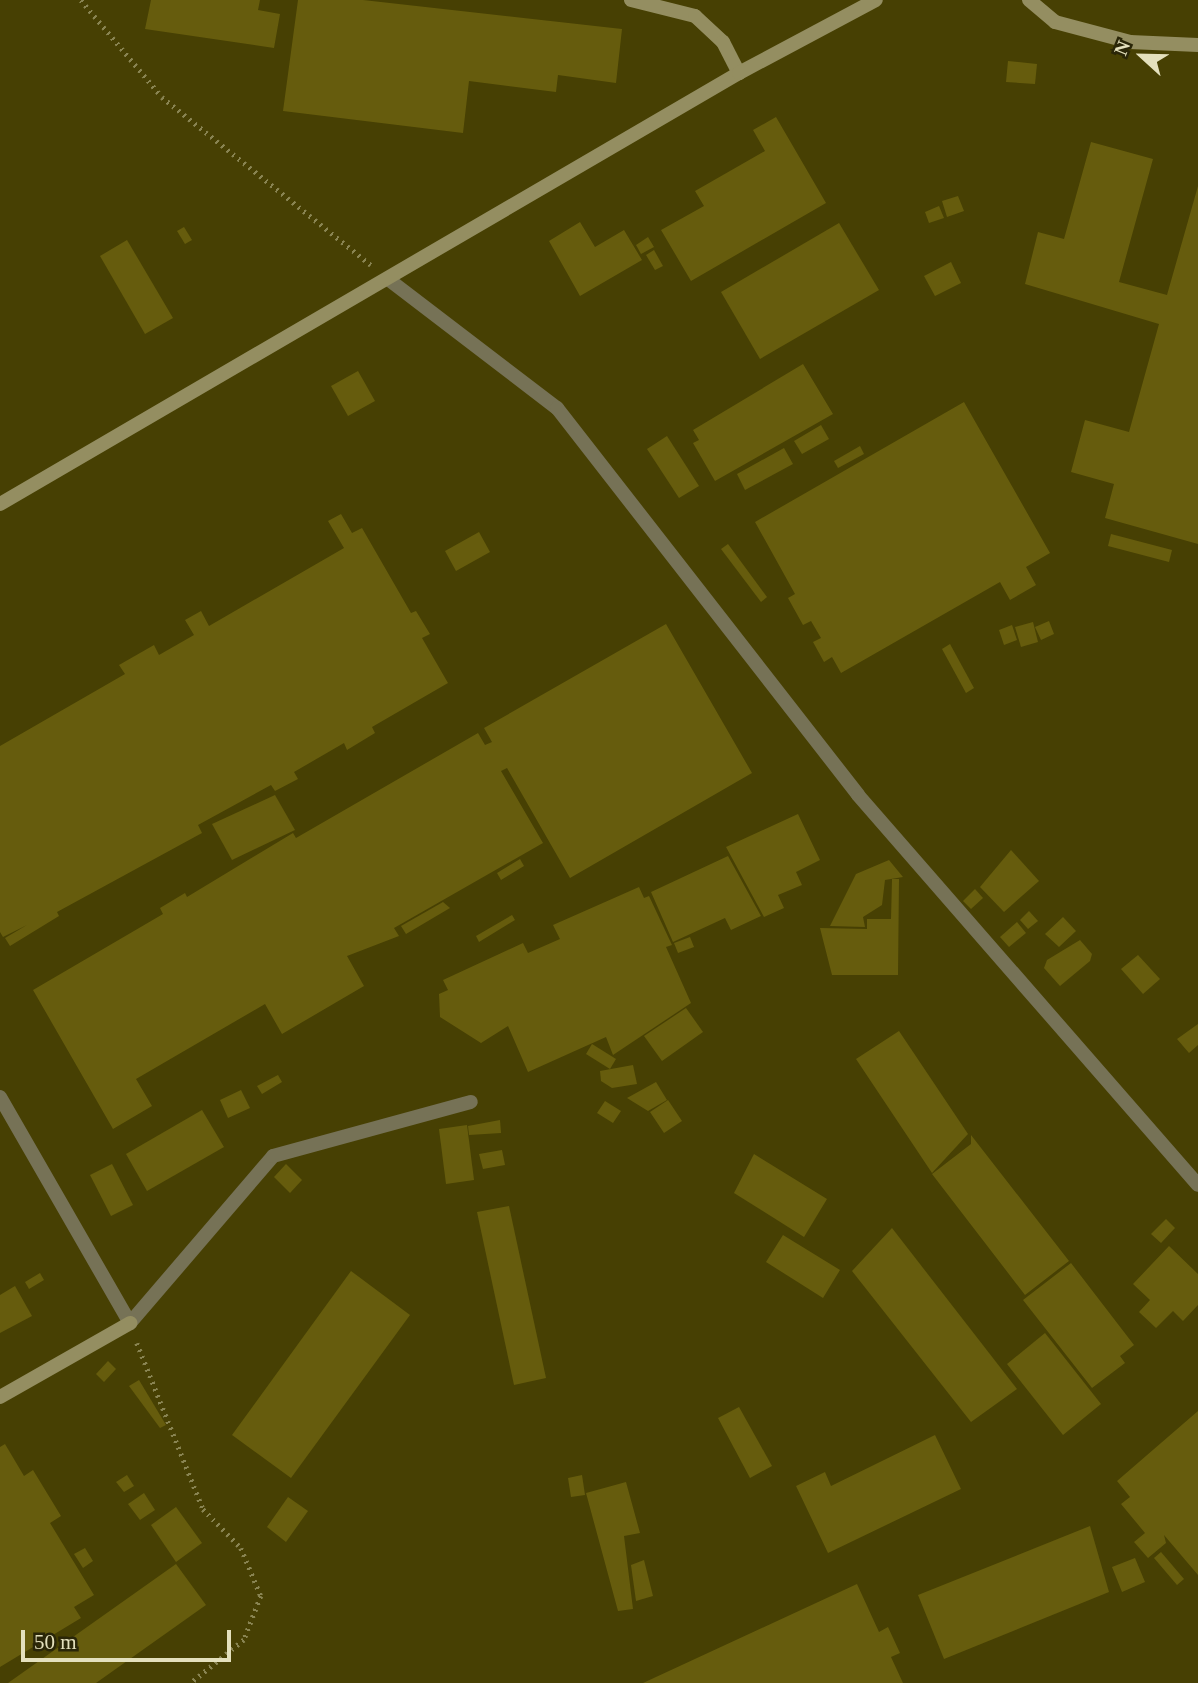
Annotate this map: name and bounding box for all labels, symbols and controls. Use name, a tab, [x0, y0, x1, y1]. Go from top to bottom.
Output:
north arrow	[1107, 21, 1177, 91]
text: N	[1110, 38, 1134, 58]
scale bar	[24, 1616, 234, 1660]
text: 50 m	[34, 1630, 77, 1654]

